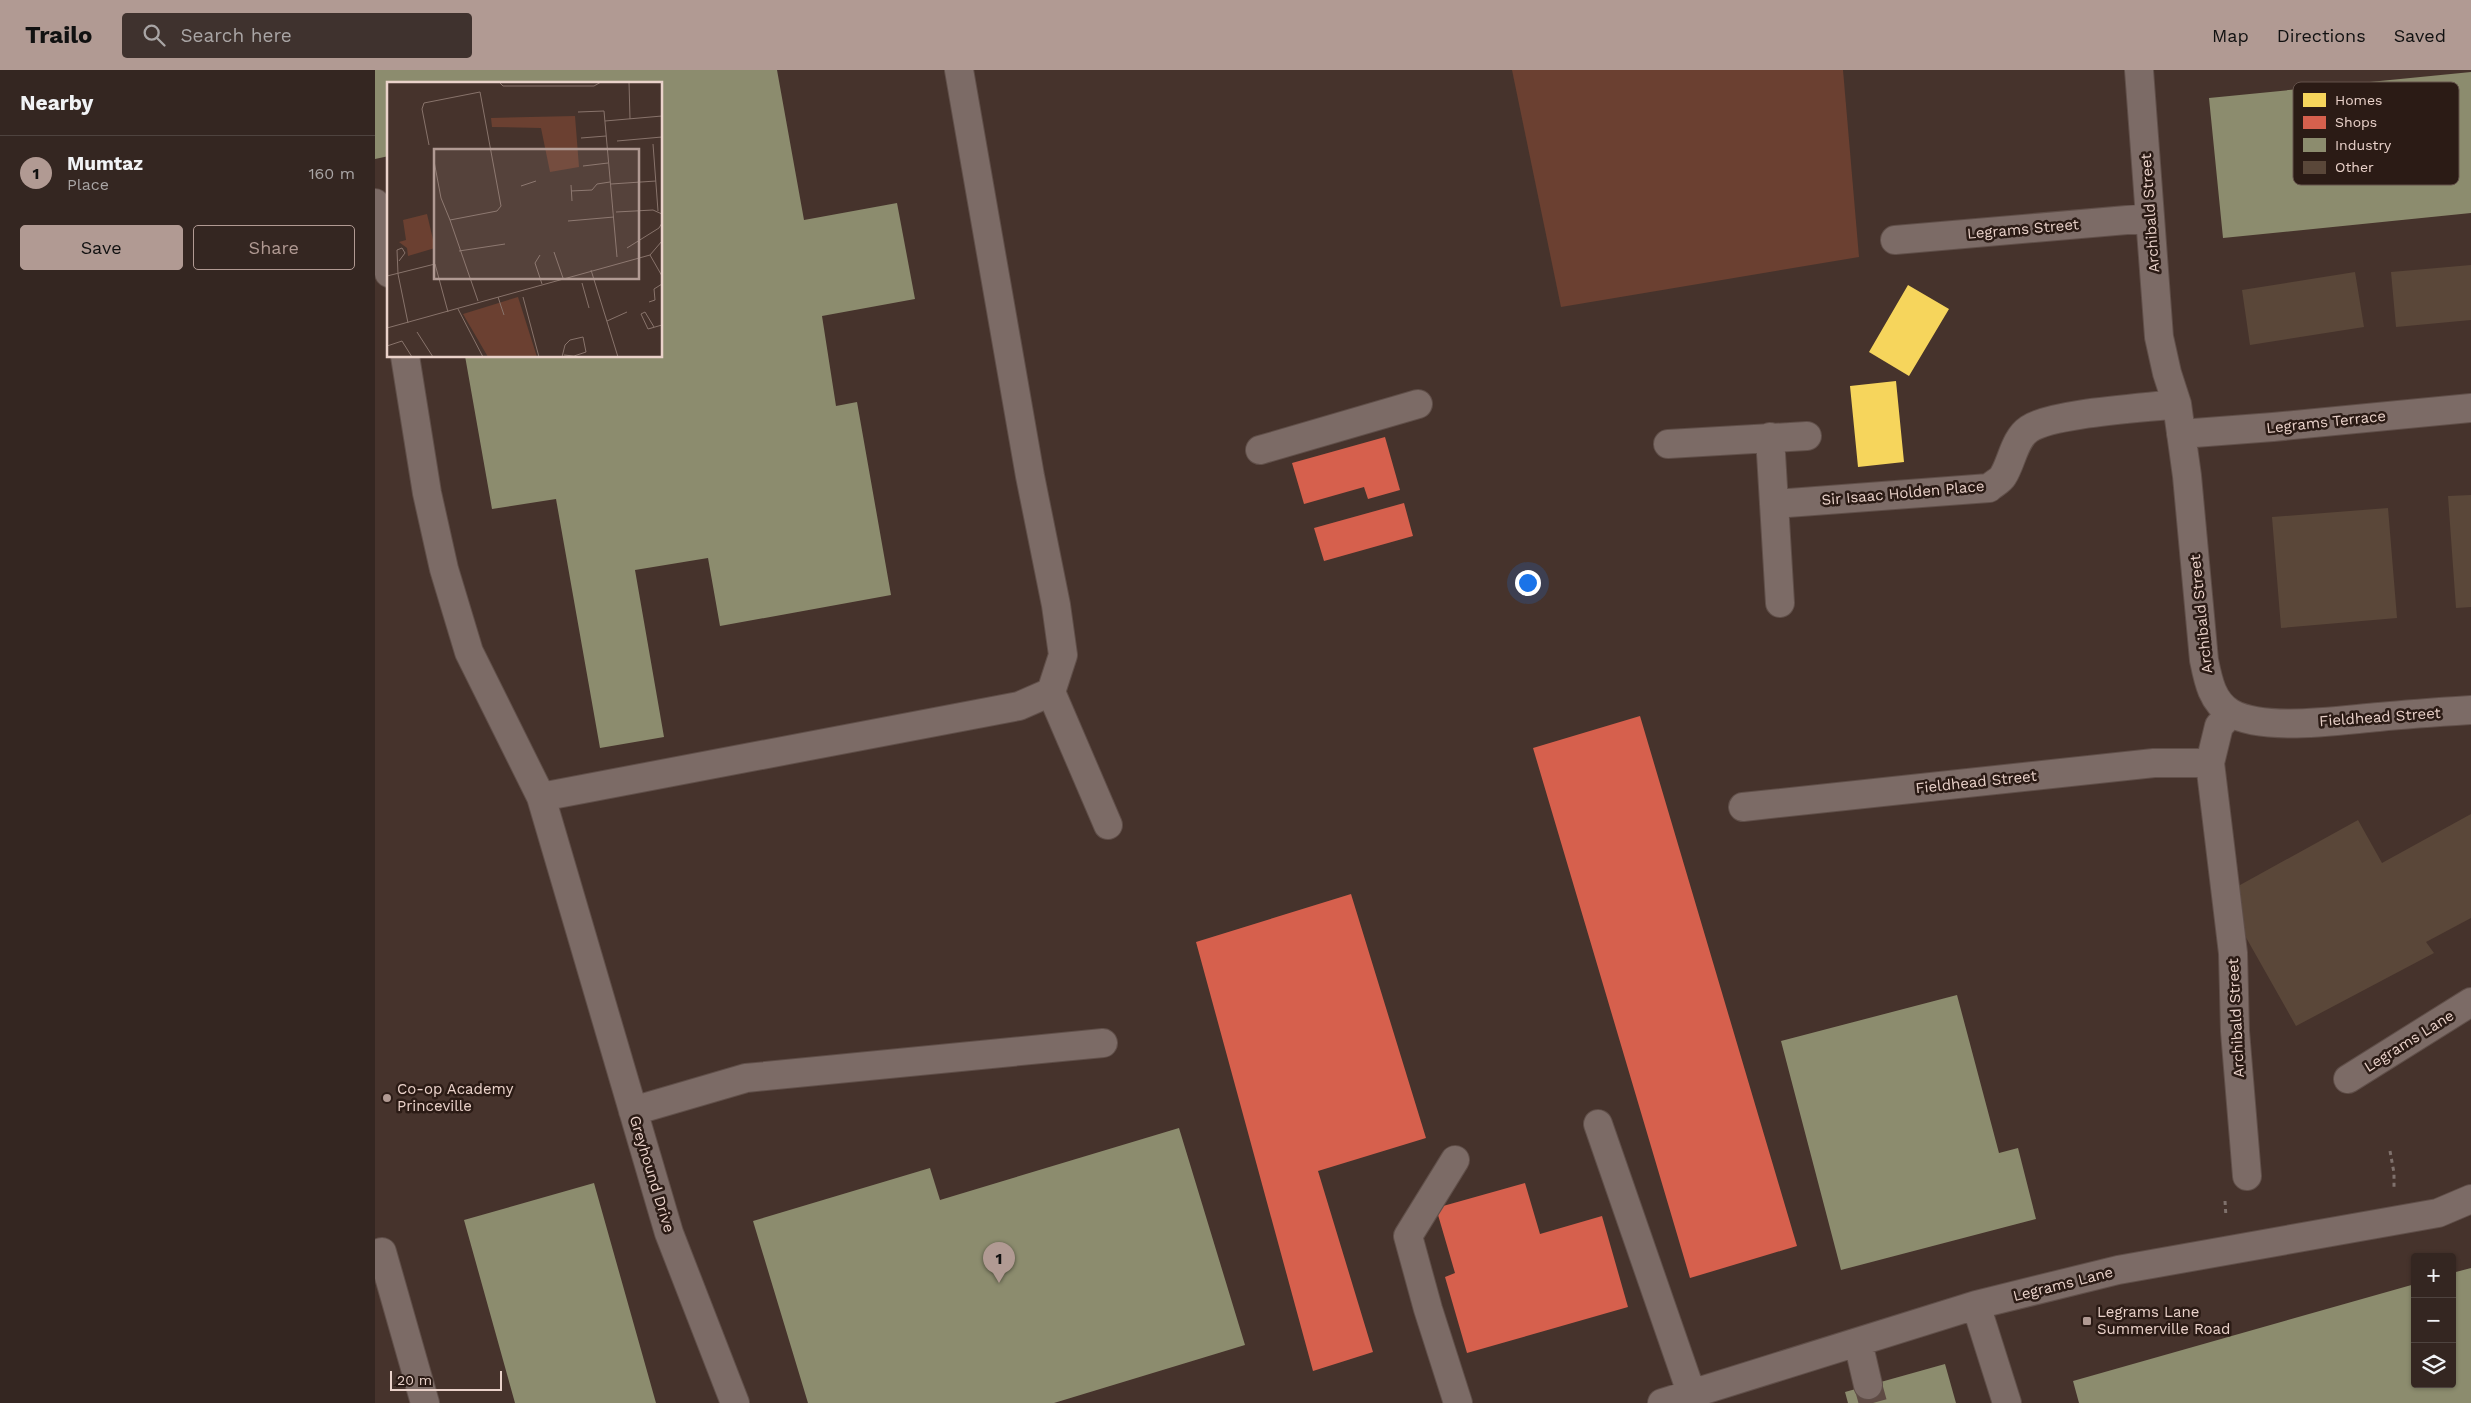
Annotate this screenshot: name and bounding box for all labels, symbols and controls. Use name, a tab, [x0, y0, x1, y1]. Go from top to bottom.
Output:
search box	[122, 13, 472, 58]
text: Trailo	[25, 21, 92, 49]
icon: search	[140, 21, 168, 49]
text: Search here	[180, 24, 292, 47]
text: Map	[2212, 25, 2249, 46]
text: Directions	[2277, 25, 2366, 46]
text: Saved	[2394, 25, 2446, 46]
inset map	[387, 82, 663, 358]
legend	[2293, 82, 2459, 185]
text: Nearby	[20, 90, 93, 115]
text: Homes	[2335, 92, 2382, 108]
text: Shops	[2335, 114, 2377, 130]
text: Industry	[2335, 137, 2392, 153]
text: Mumtaz	[67, 152, 143, 175]
street label: Archibald Street	[2137, 152, 2163, 273]
text: Other	[2335, 159, 2374, 175]
text: 1	[33, 164, 39, 183]
text: 160 m	[308, 164, 355, 183]
text: Place	[67, 175, 109, 194]
street label: Legrams Street	[1966, 215, 2080, 243]
button: Save	[20, 225, 183, 270]
button: Share	[193, 225, 355, 270]
street label: Legrams Terrace	[2265, 407, 2387, 437]
street label: Sir Isaac Holden Place	[1821, 477, 1985, 509]
street label: Archibald Street	[2186, 553, 2216, 674]
your location	[1515, 570, 1541, 596]
street label: Fieldhead Street	[2319, 704, 2442, 730]
street label: Fieldhead Street	[1914, 767, 2038, 797]
street label: Archibald Street	[2224, 957, 2248, 1078]
street label: Legrams Lane	[2361, 1006, 2457, 1076]
place label: Co-op Academy Princeville	[397, 1080, 514, 1115]
marker: Co-op Academy Princeville	[381, 1092, 393, 1104]
street label: Greyhound Drive	[626, 1113, 678, 1235]
pin: 1	[983, 1242, 1015, 1283]
map controls	[2411, 1253, 2456, 1388]
button: +	[2411, 1253, 2456, 1298]
street label: Legrams Lane	[2011, 1263, 2115, 1305]
button: −	[2411, 1298, 2456, 1343]
place label: Legrams Lane Summerville Road	[2097, 1303, 2231, 1338]
marker: Legrams Lane Summerville Road	[2081, 1315, 2093, 1327]
button: layers	[2411, 1343, 2456, 1388]
scale bar	[390, 1368, 503, 1391]
text: 20 m	[397, 1372, 432, 1388]

